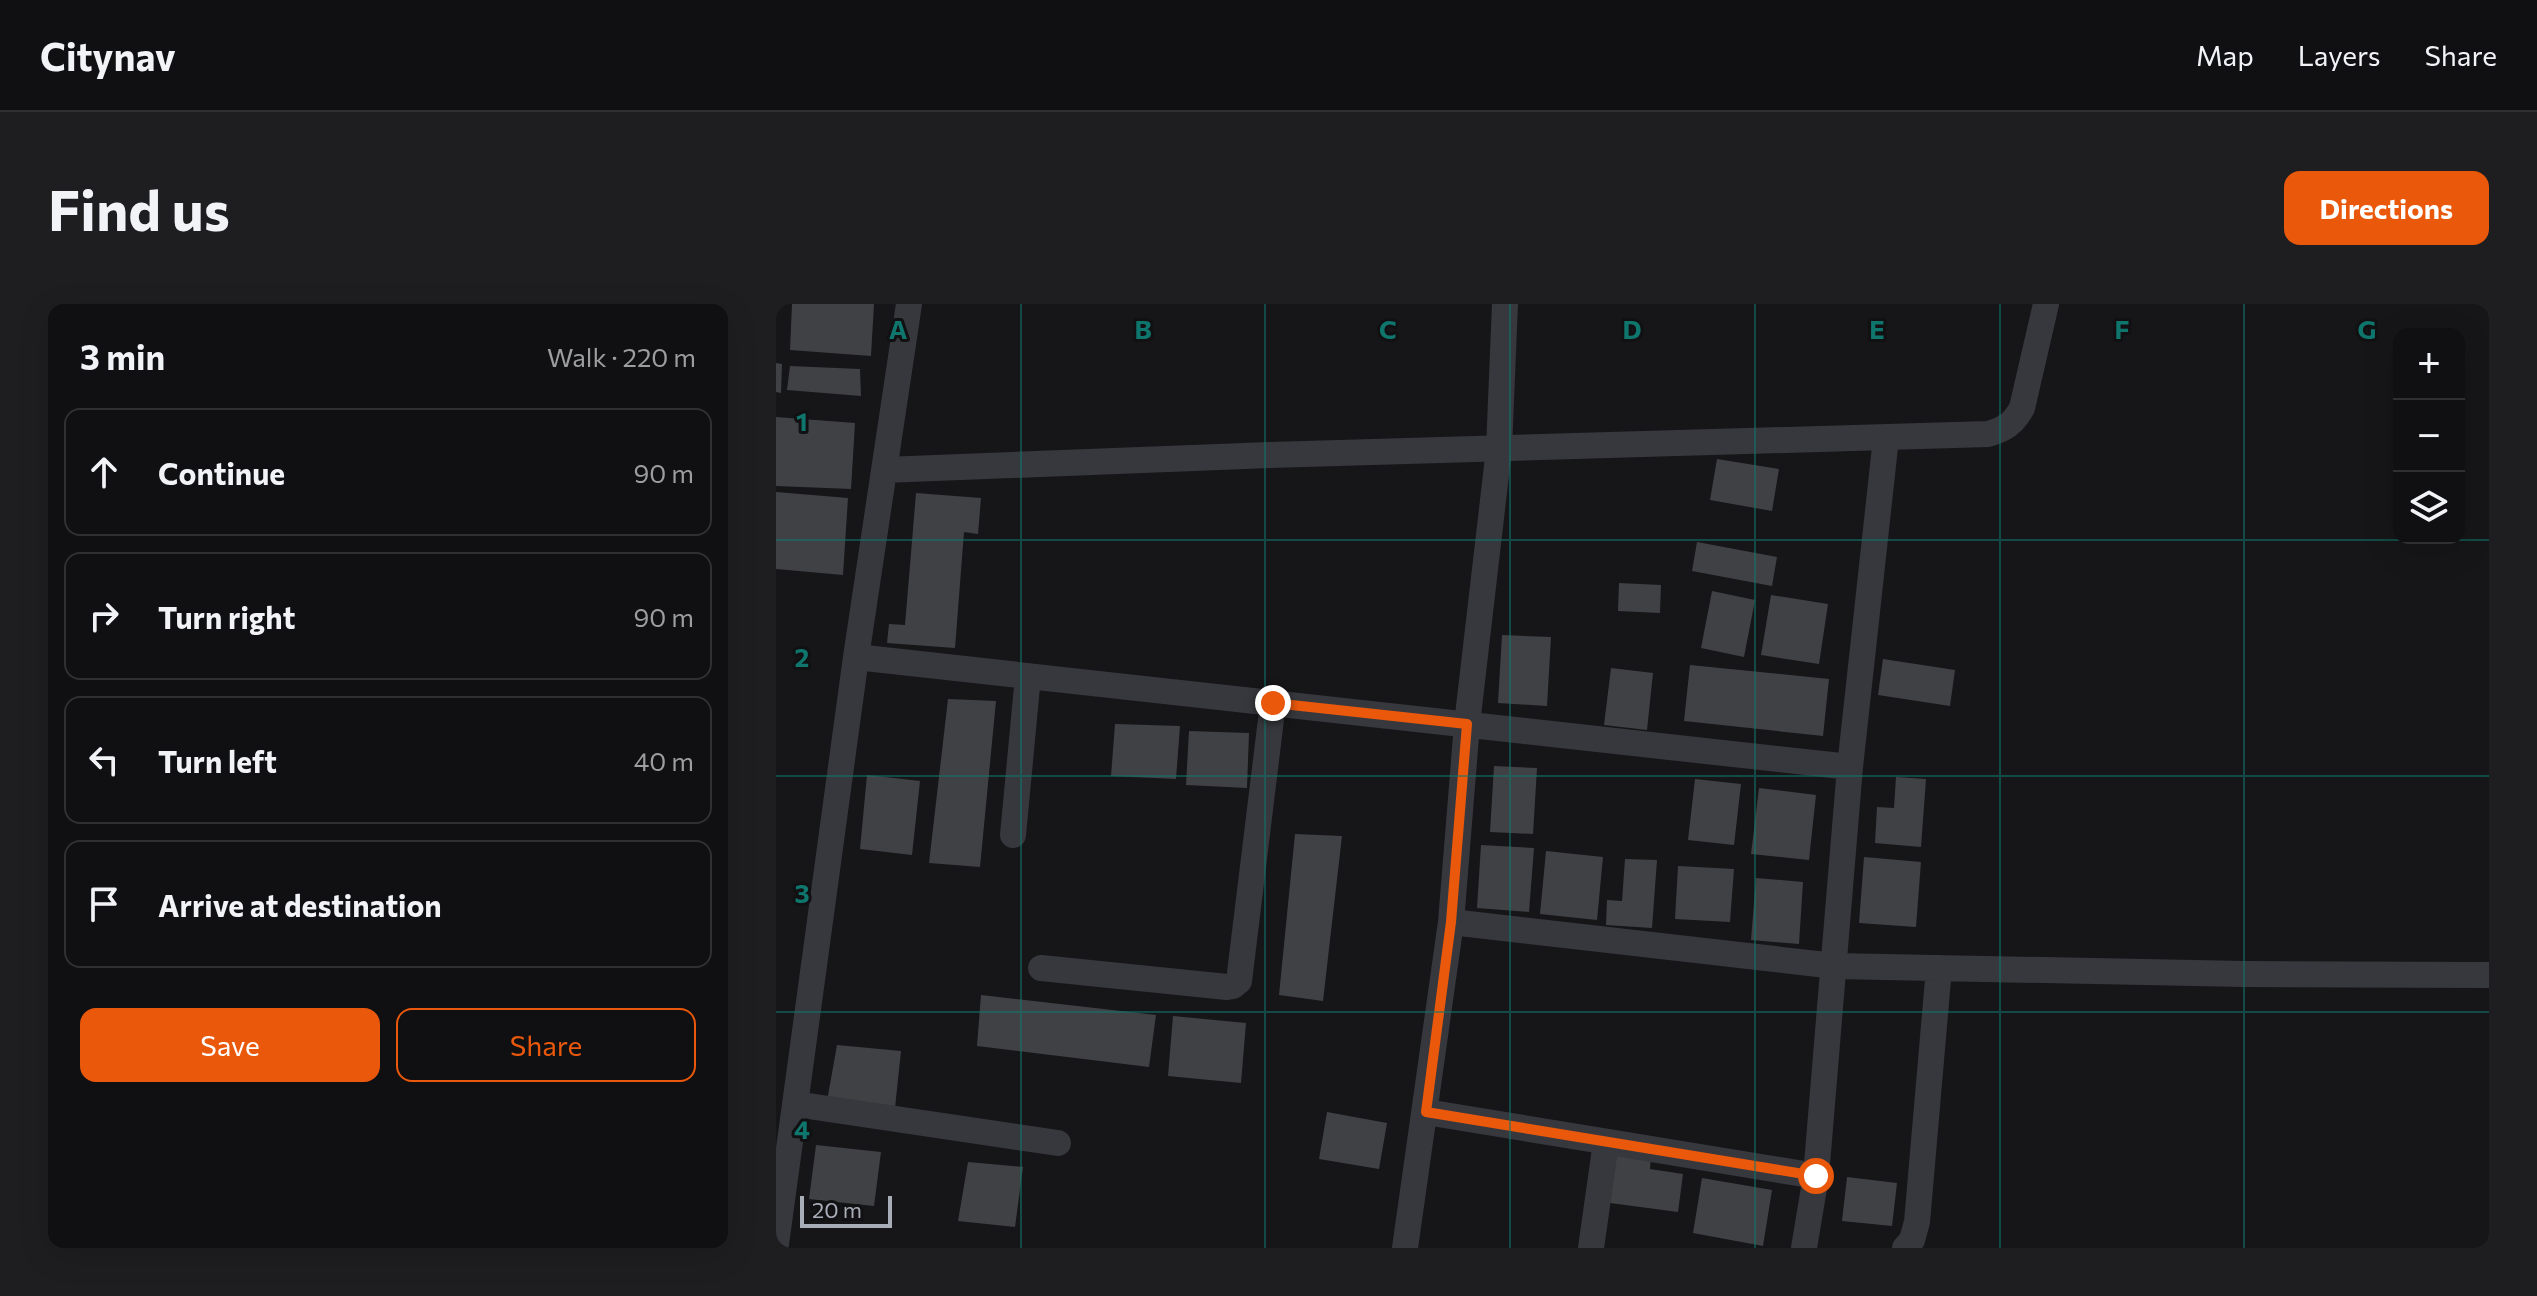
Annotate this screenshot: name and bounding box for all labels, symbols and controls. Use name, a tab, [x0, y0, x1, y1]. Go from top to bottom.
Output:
text: Citynav	[40, 32, 176, 79]
text: Map	[2196, 38, 2254, 72]
text: Layers	[2298, 38, 2380, 72]
text: Share	[2424, 38, 2497, 72]
button: Directions	[2284, 171, 2489, 245]
text: Find us	[48, 174, 230, 243]
text: A	[889, 313, 908, 344]
text: B	[1134, 313, 1152, 344]
text: C	[1379, 313, 1397, 344]
text: D	[1622, 313, 1642, 344]
text: E	[1869, 313, 1885, 344]
text: F	[2114, 313, 2130, 344]
text: G	[2358, 313, 2376, 344]
map controls	[2393, 328, 2465, 544]
button: +	[2393, 328, 2465, 400]
text: 3 min	[80, 335, 165, 377]
text: Walk · 220 m	[547, 341, 696, 372]
button: −	[2393, 400, 2465, 472]
text: 1	[796, 405, 808, 436]
icon: ahead	[82, 450, 126, 494]
text: Continue	[158, 454, 285, 491]
text: 90 m	[634, 457, 694, 488]
button: layers	[2393, 472, 2465, 544]
icon: right	[82, 594, 126, 638]
text: Turn right	[158, 598, 295, 635]
text: 90 m	[634, 601, 694, 632]
text: 2	[795, 641, 809, 672]
route end	[1255, 685, 1291, 721]
icon: left	[82, 738, 126, 782]
text: Turn left	[158, 742, 277, 779]
text: 40 m	[634, 745, 694, 776]
text: 3	[794, 877, 810, 908]
icon: arrive	[82, 882, 126, 926]
text: Arrive at destination	[158, 886, 442, 923]
button: Save	[80, 1008, 380, 1082]
button: Share	[396, 1008, 696, 1082]
text: 4	[794, 1113, 810, 1144]
route start	[1798, 1158, 1834, 1194]
scale bar	[800, 1192, 892, 1228]
text: 20 m	[812, 1196, 862, 1223]

